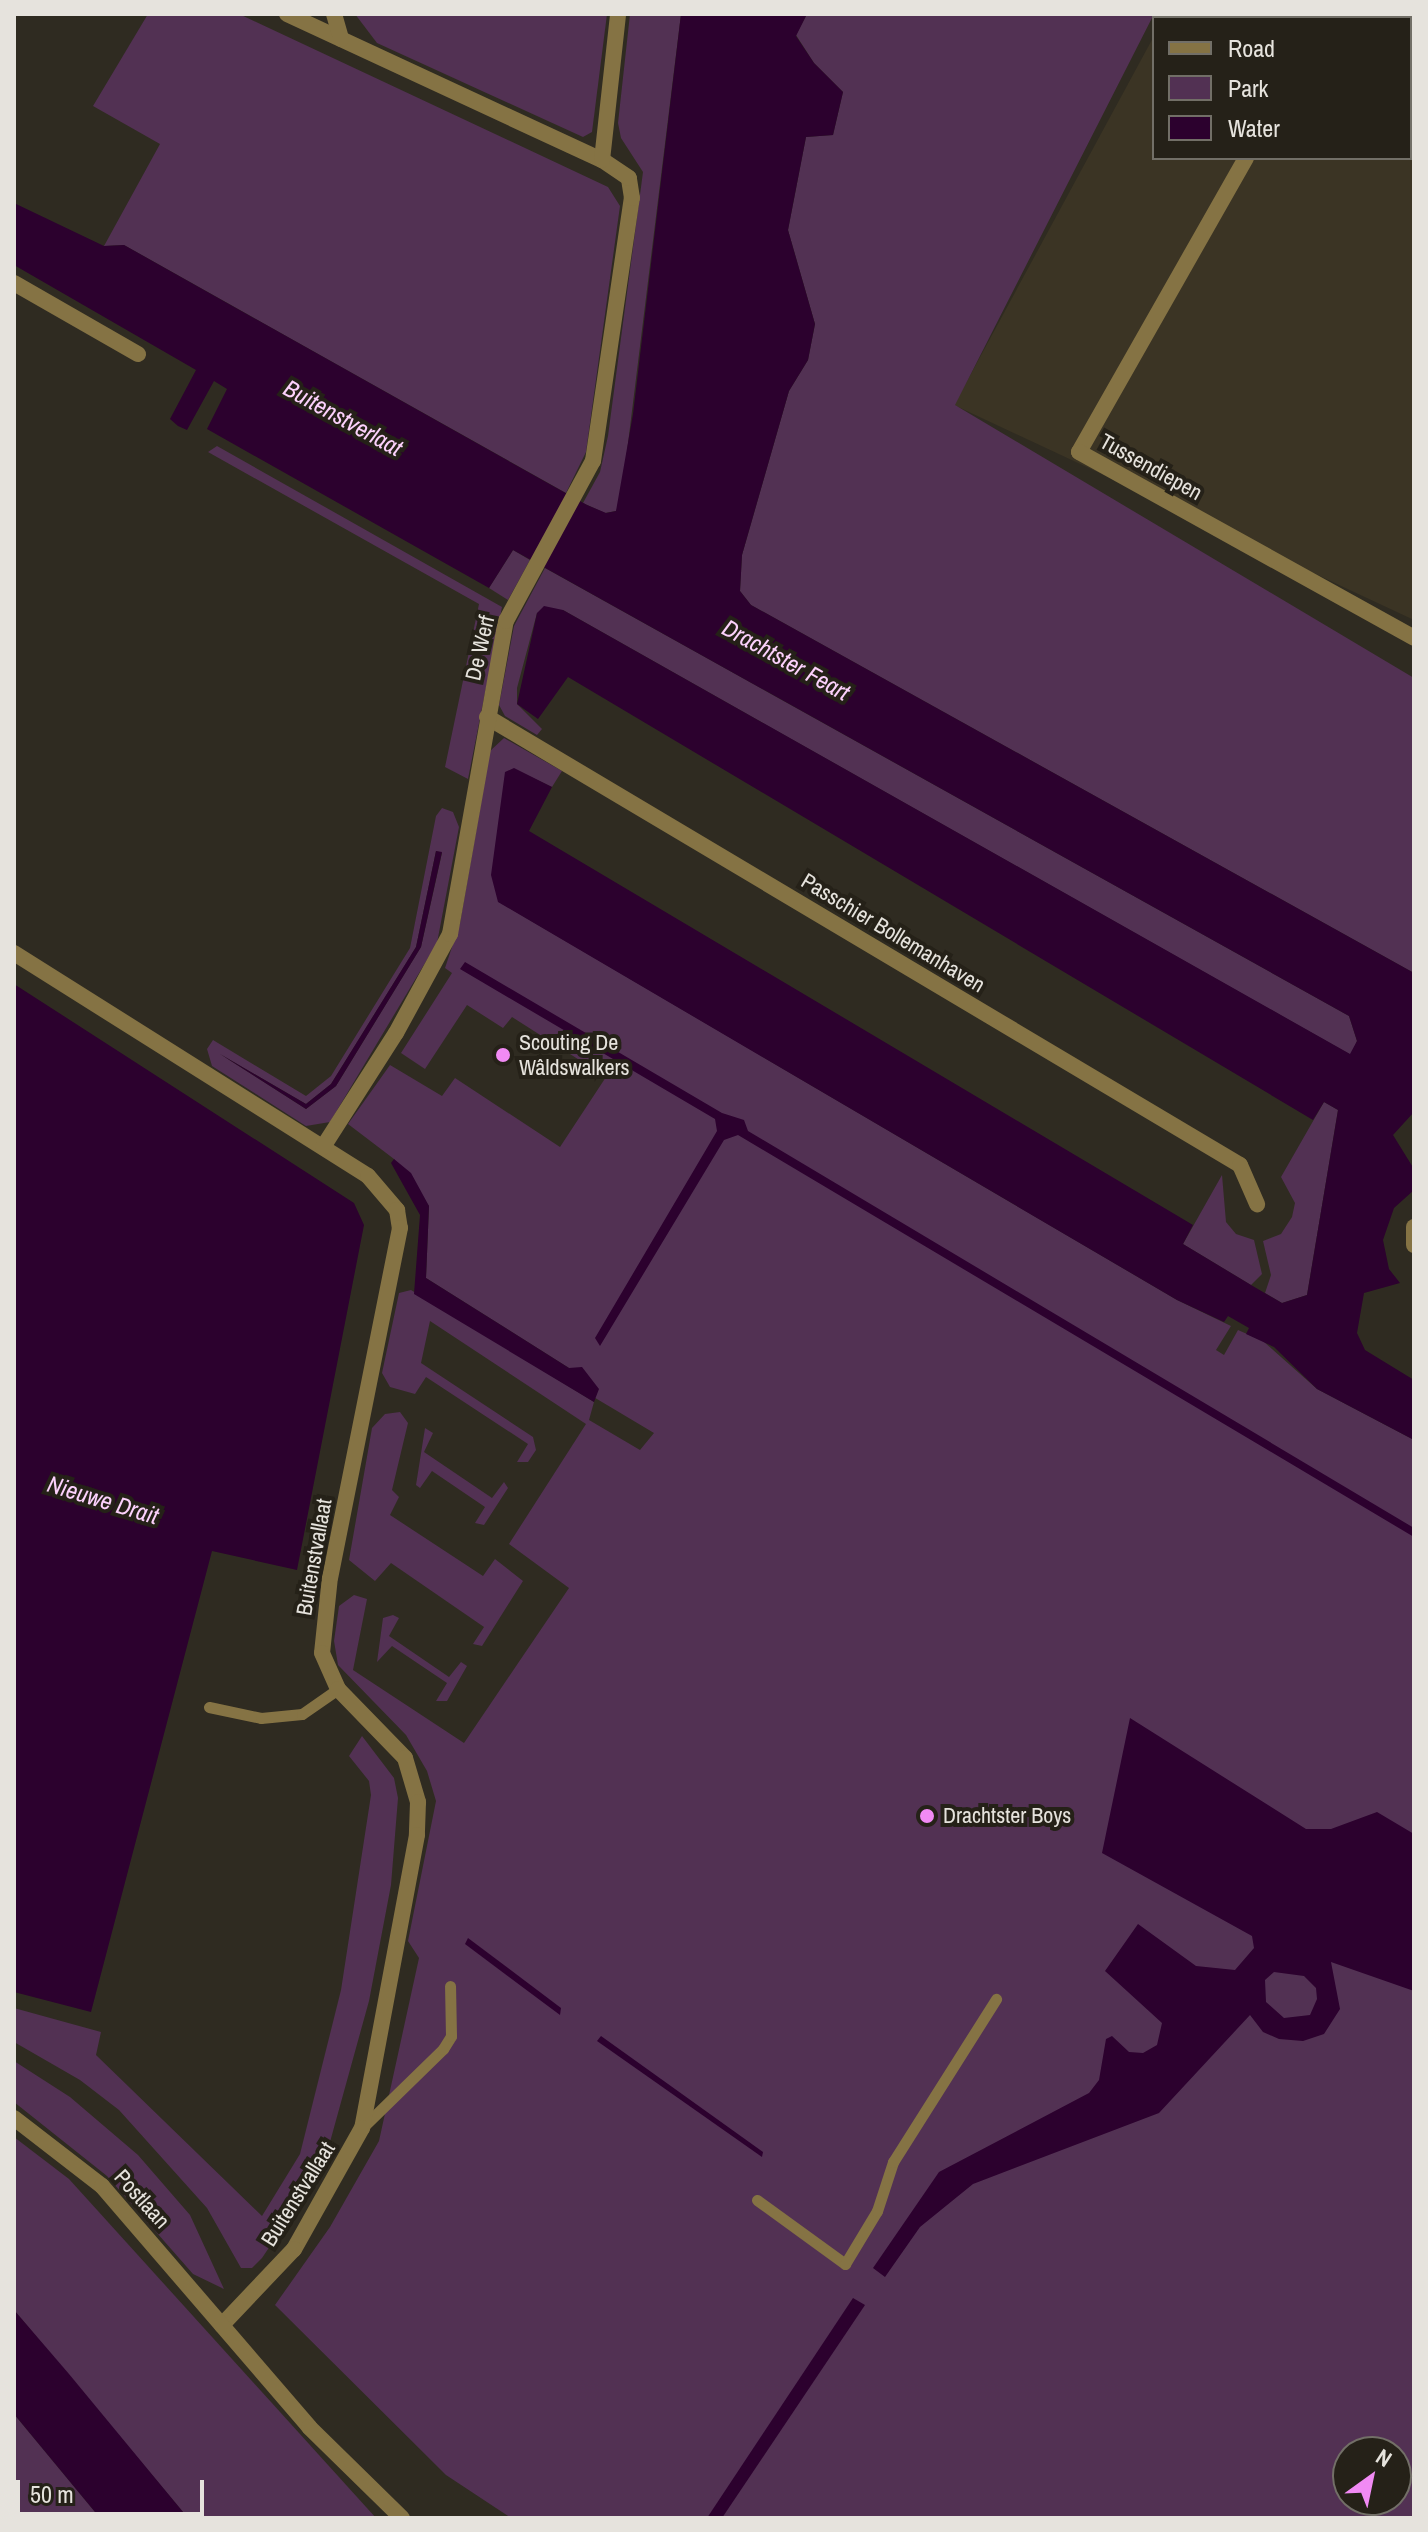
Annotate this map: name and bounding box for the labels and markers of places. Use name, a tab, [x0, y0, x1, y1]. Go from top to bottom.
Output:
place label: Scouting De Wâldswalkers	[519, 1029, 630, 1080]
marker: Scouting De Wâldswalkers	[494, 1046, 512, 1064]
place label: Drachtster Boys	[943, 1803, 1071, 1829]
marker: Drachtster Boys	[918, 1807, 936, 1825]

